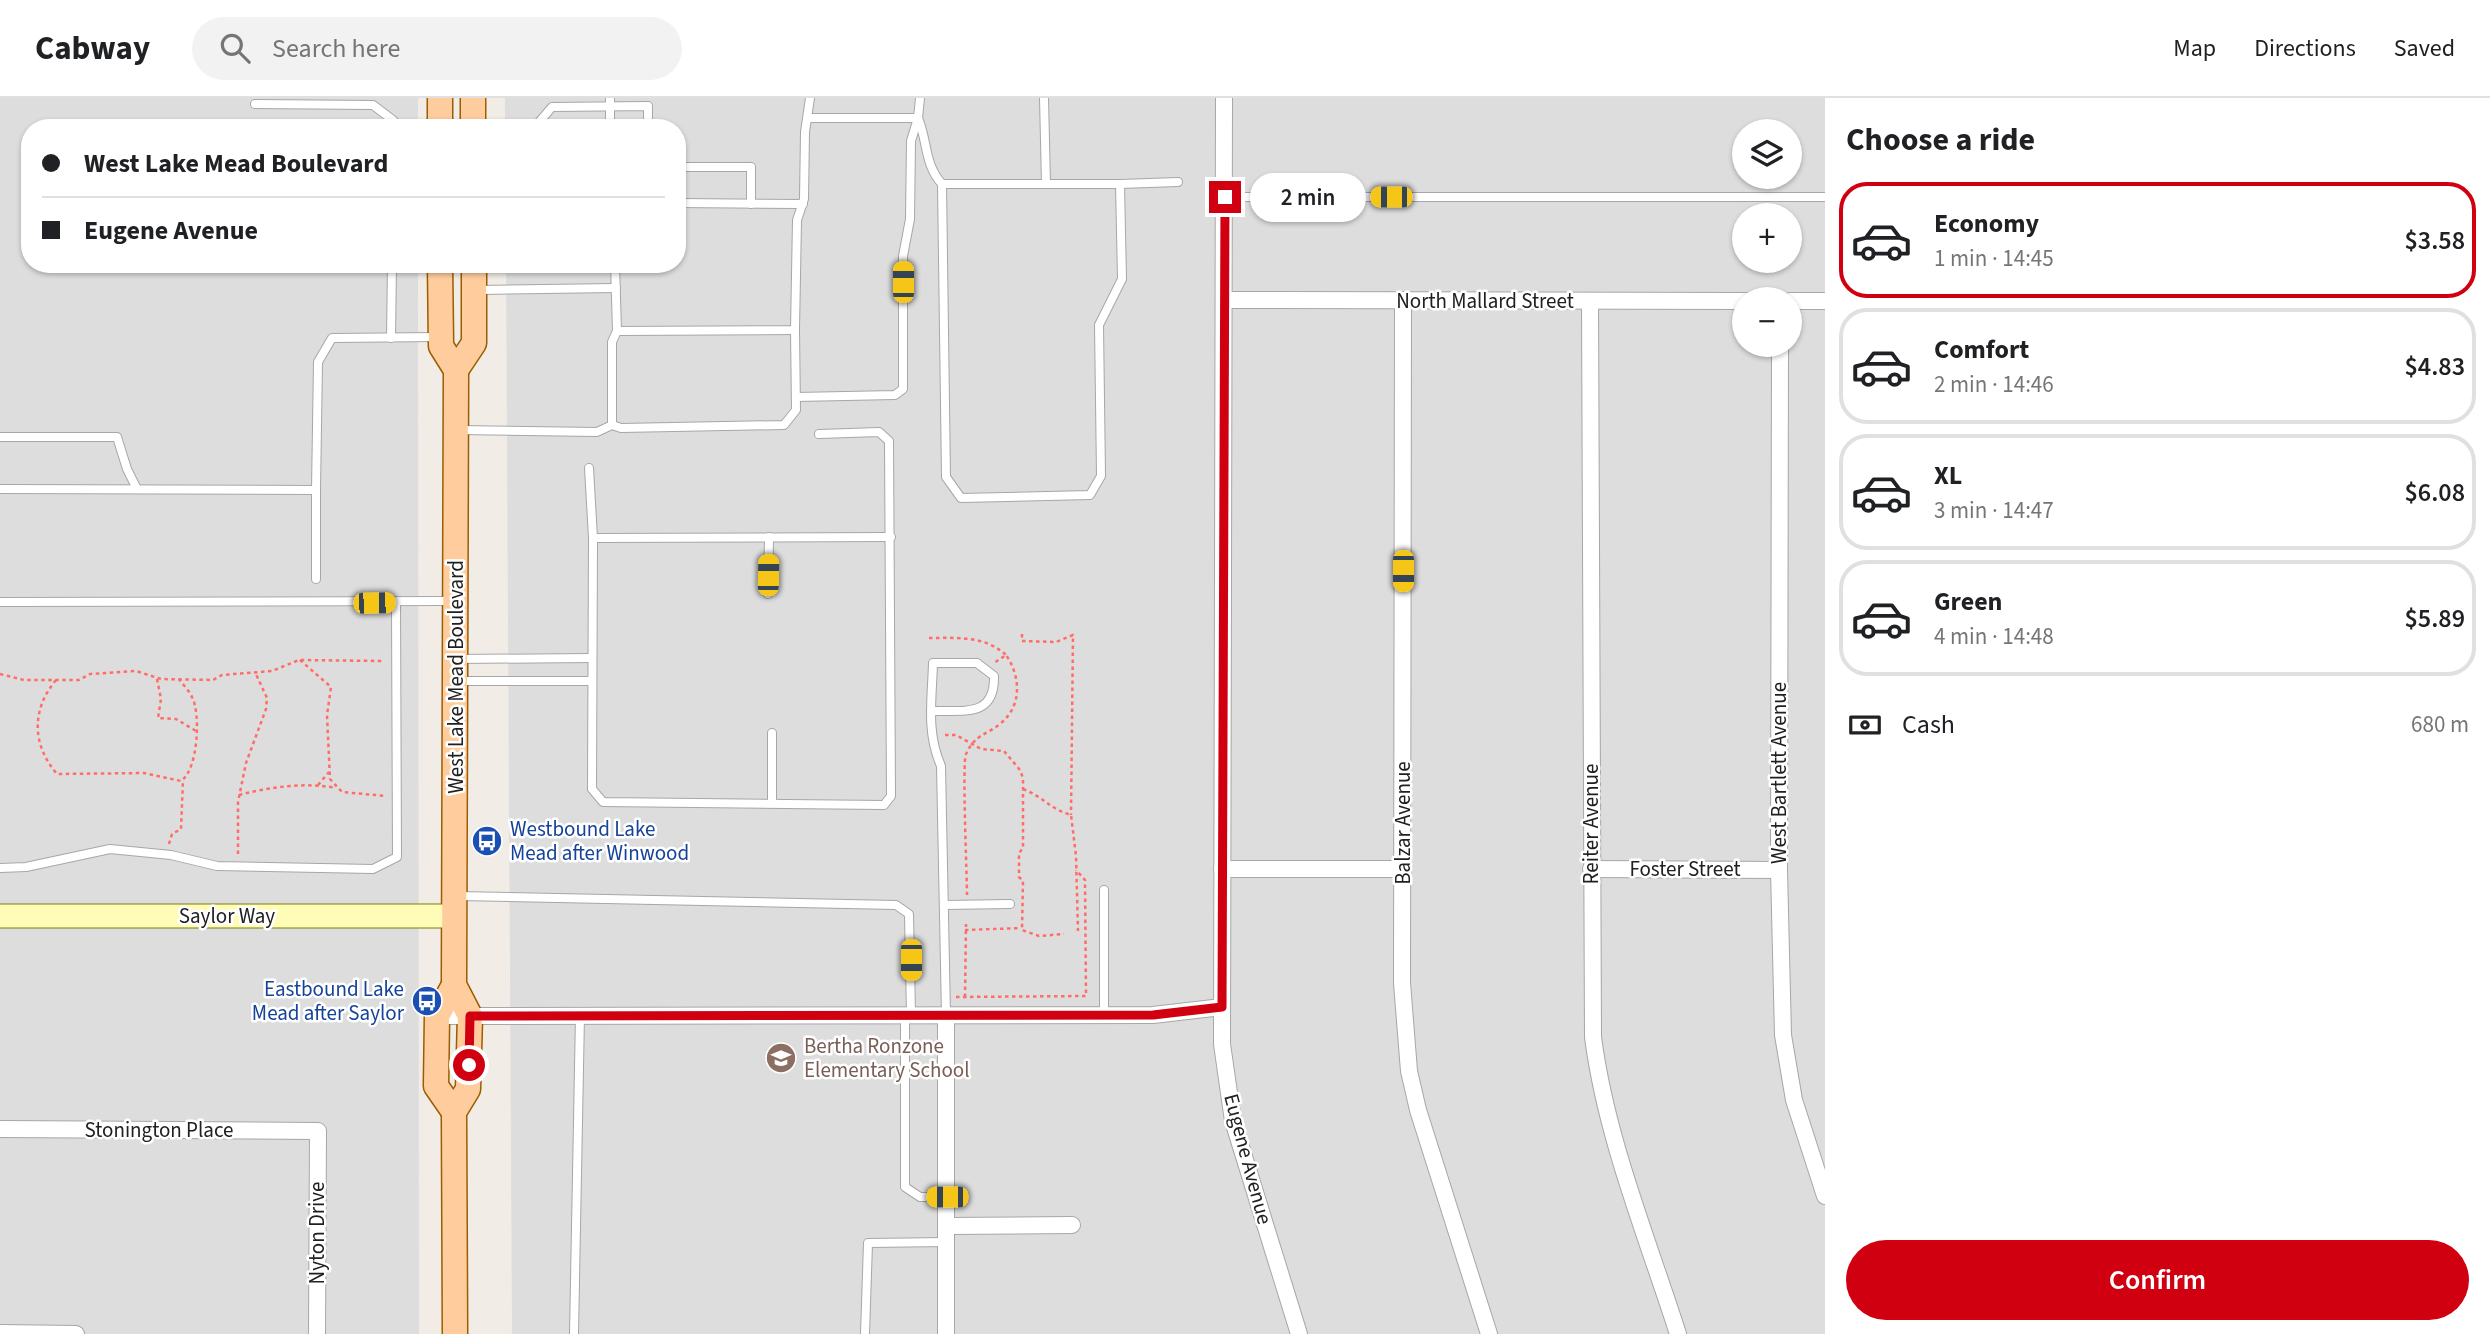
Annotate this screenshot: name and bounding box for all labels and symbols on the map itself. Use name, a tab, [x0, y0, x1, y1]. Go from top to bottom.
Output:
callout: 2 min	[1250, 172, 1365, 222]
route end	[1209, 181, 1241, 213]
car	[1371, 187, 1413, 208]
car	[893, 261, 914, 303]
street label: North Mallard Street	[1396, 286, 1574, 316]
car	[1393, 550, 1414, 592]
car	[758, 554, 779, 596]
street label: West Lake Mead Boulevard	[441, 560, 471, 794]
car	[353, 592, 396, 614]
street label: West Bartlett Avenue	[1764, 682, 1794, 864]
street label: Balzar Avenue	[1388, 761, 1418, 885]
street label: Reiter Avenue	[1576, 764, 1606, 884]
place label: Westbound Lake Mead after Winwood	[510, 814, 689, 868]
bus stop icon: Westbound Lake Mead after Winwood	[470, 824, 504, 858]
street label: Foster Street	[1629, 854, 1741, 884]
street label: Saylor Way	[179, 901, 275, 931]
car	[901, 939, 922, 981]
place label: Eastbound Lake Mead after Saylor	[252, 974, 405, 1028]
bus stop icon: Eastbound Lake Mead after Saylor	[410, 984, 444, 1018]
place label: Bertha Ronzone Elementary School	[804, 1031, 970, 1085]
school or university icon: Bertha Ronzone Elementary School	[764, 1041, 798, 1075]
route start	[453, 1049, 485, 1081]
street label: Eugene Avenue	[1216, 1090, 1280, 1228]
street label: Stonington Place	[85, 1115, 233, 1145]
street label: Nyton Drive	[302, 1182, 332, 1284]
car	[927, 1187, 969, 1208]

